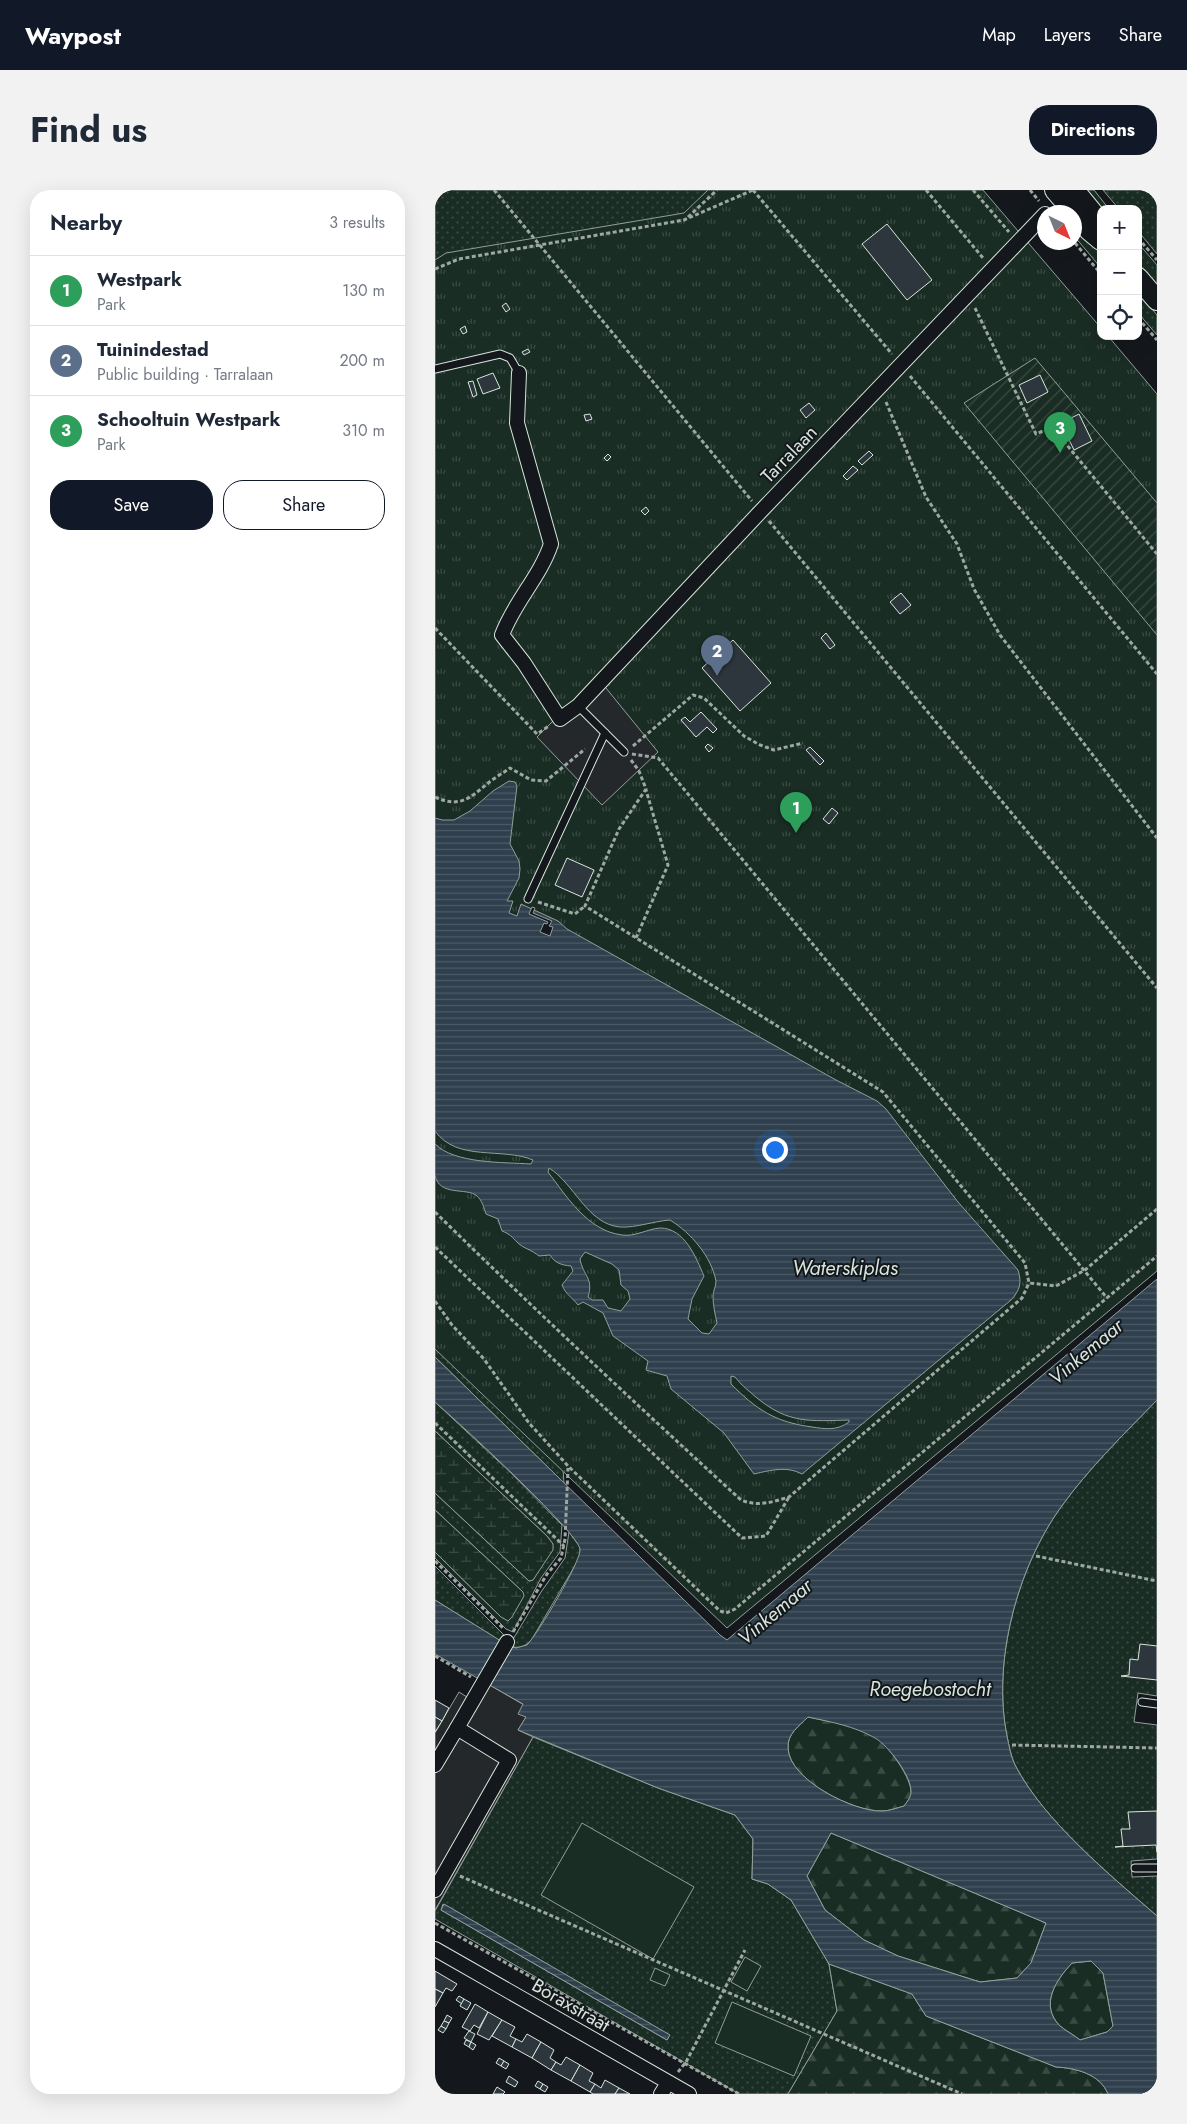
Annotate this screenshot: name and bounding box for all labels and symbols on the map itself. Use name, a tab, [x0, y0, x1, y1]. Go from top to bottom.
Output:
north arrow	[1037, 205, 1082, 250]
pin: 3	[1044, 412, 1076, 453]
street label: Tarralaan	[755, 419, 823, 489]
pin: 2	[701, 635, 733, 676]
pin: 1	[780, 792, 812, 833]
your location	[762, 1137, 788, 1163]
water label: Waterskiplas	[792, 1254, 898, 1283]
water label: Vinkemaar	[1042, 1311, 1131, 1392]
water label: Vinkemaar	[731, 1571, 820, 1652]
water label: Roegebostocht	[869, 1675, 992, 1704]
street label: Boraxstraat	[527, 1972, 615, 2038]

